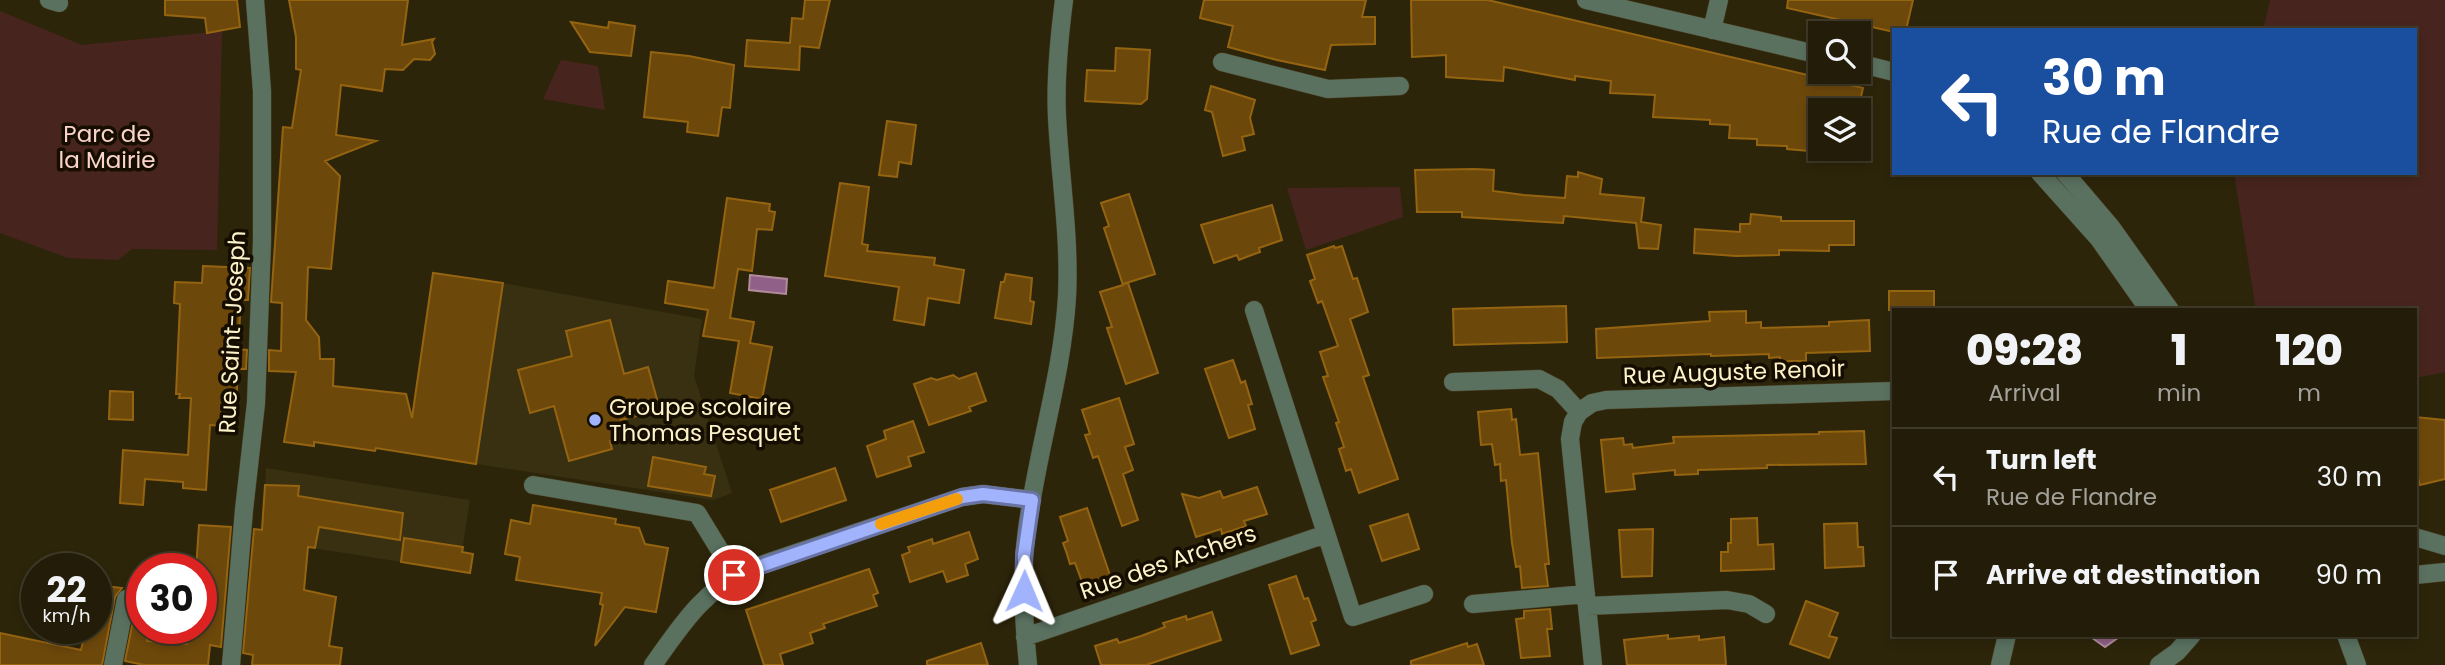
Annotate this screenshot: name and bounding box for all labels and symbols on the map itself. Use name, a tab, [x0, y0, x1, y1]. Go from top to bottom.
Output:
park label: Parc de la Mairie	[59, 118, 155, 176]
street label: Rue Saint-Joseph	[211, 230, 253, 434]
street label: Rue Auguste Renoir	[1622, 352, 1846, 392]
place label: Groupe scolaire Thomas Pesquet	[609, 391, 801, 449]
marker: Groupe scolaire Thomas Pesquet	[587, 412, 603, 428]
street label: Rue des Archers	[1075, 517, 1261, 607]
pin	[704, 545, 764, 605]
speed limit sign: 30	[126, 553, 217, 644]
position arrow	[987, 554, 1061, 628]

